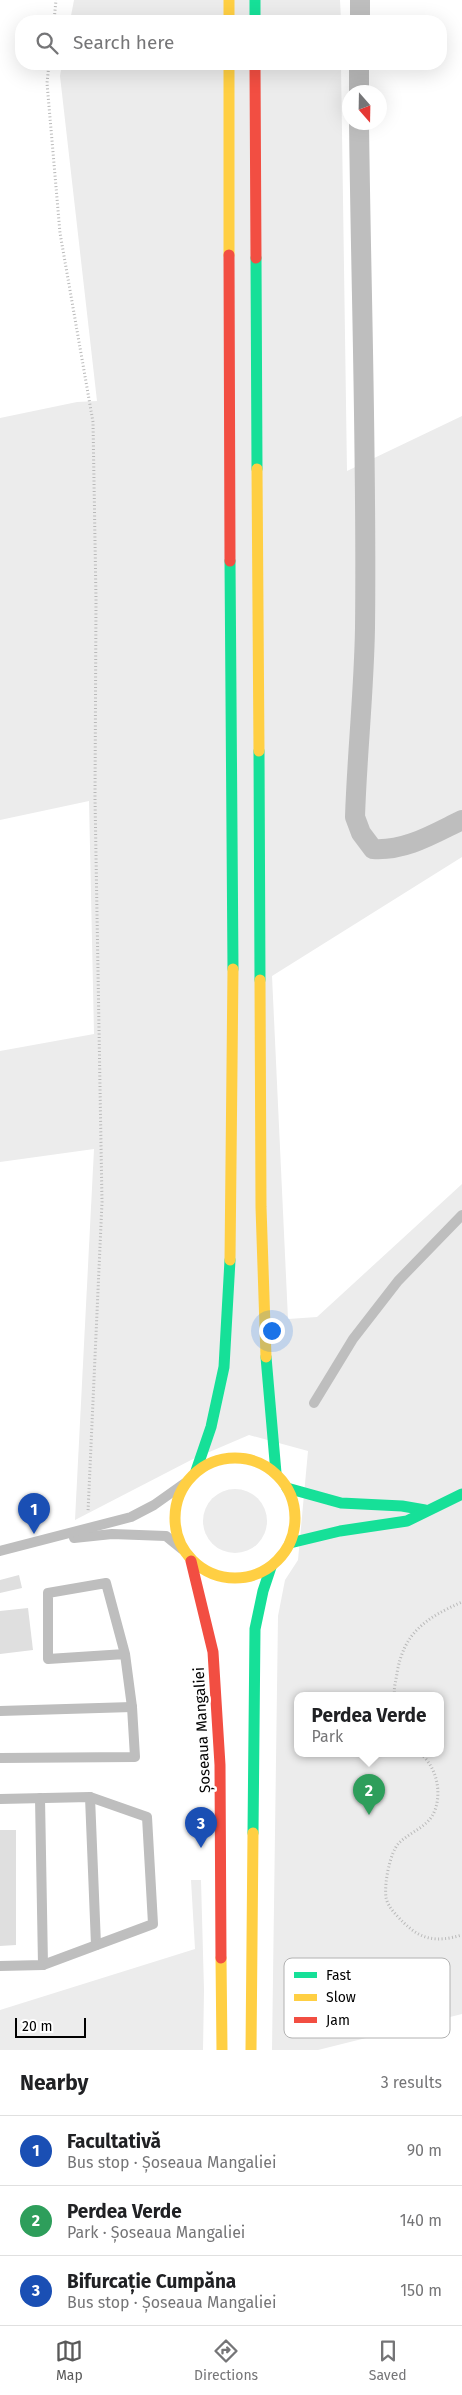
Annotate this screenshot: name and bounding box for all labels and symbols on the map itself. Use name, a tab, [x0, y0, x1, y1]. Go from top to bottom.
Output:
north arrow	[342, 85, 387, 130]
your location	[259, 1318, 285, 1344]
pin: 1	[18, 1493, 50, 1534]
street label: Șoseaua Mangaliei	[190, 1666, 215, 1793]
pin: 2	[353, 1774, 385, 1815]
pin: 3	[185, 1807, 217, 1848]
legend	[284, 1958, 450, 2038]
text: Fast	[326, 1967, 352, 1984]
text: Slow	[326, 1989, 356, 2006]
text: Jam	[326, 2012, 350, 2029]
scale bar	[15, 2015, 86, 2038]

